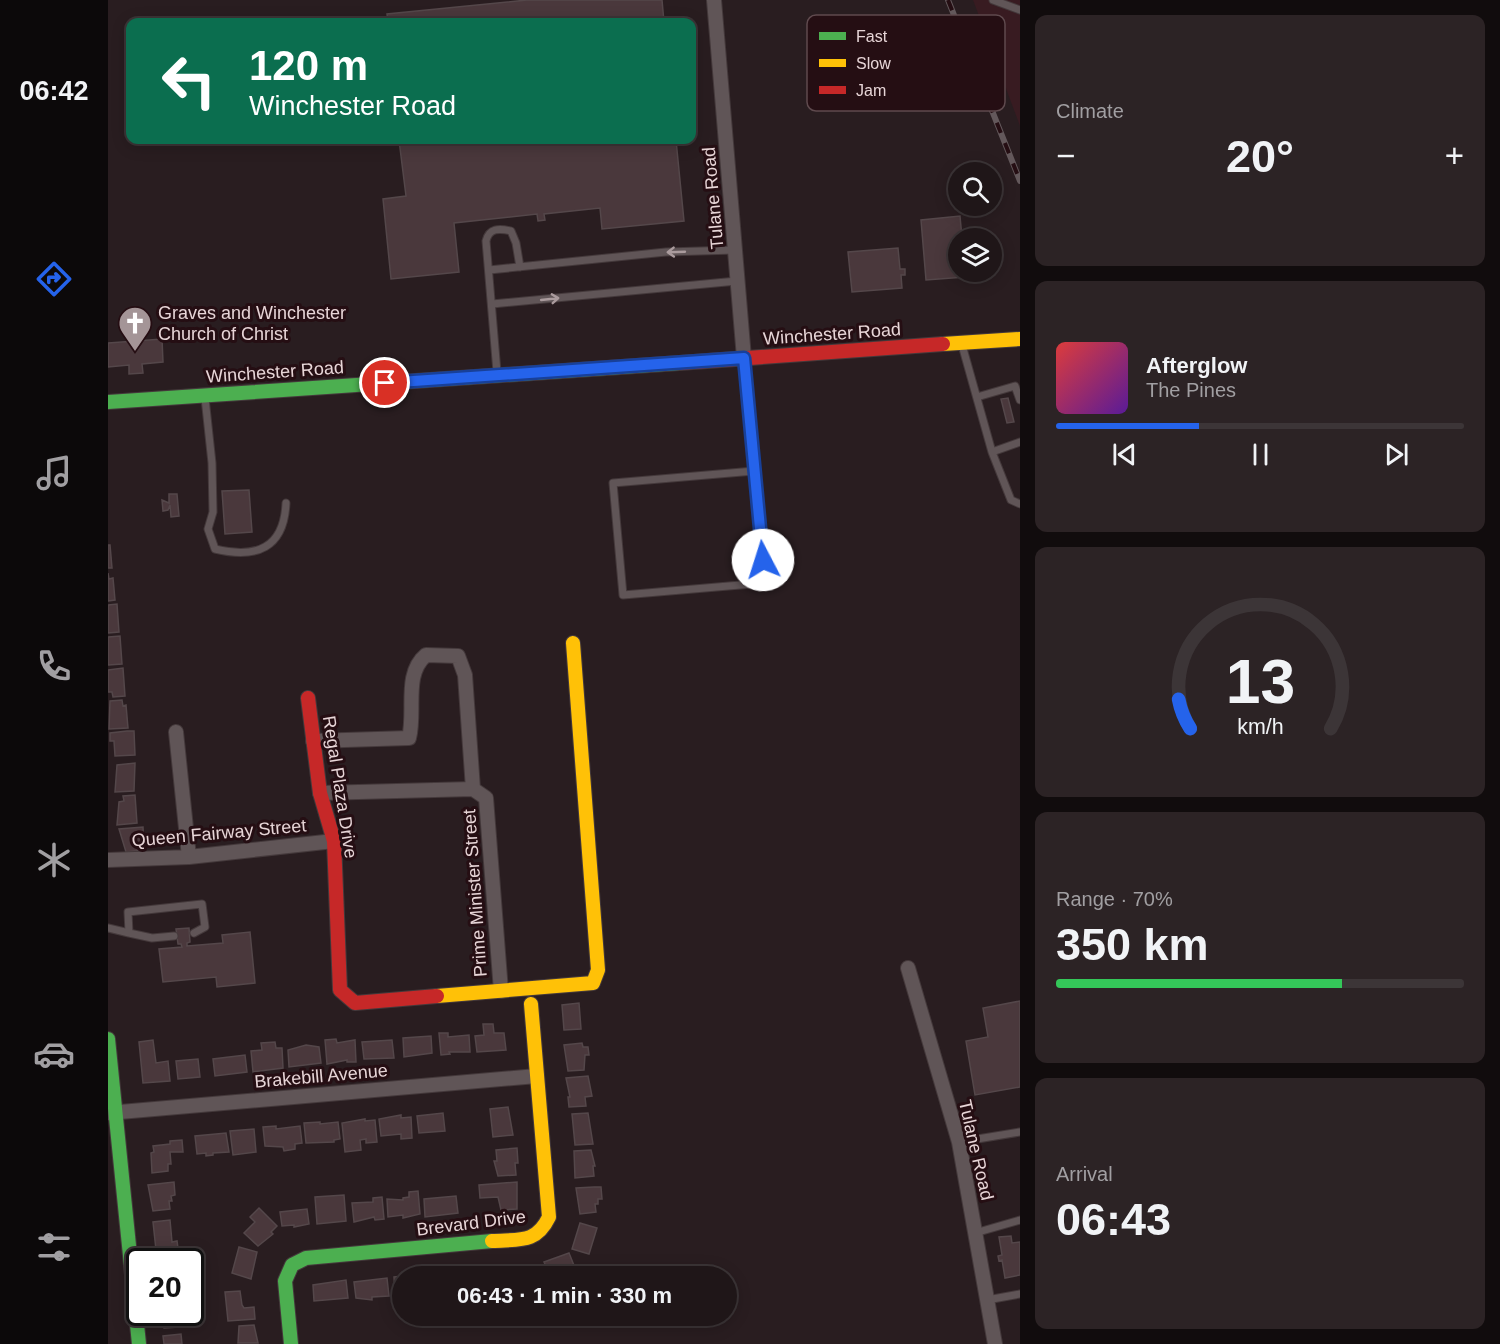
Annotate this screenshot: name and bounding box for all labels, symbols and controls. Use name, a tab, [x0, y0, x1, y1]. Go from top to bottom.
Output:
legend	[807, 15, 1005, 111]
text: Fast	[856, 28, 888, 45]
icon: left	[150, 42, 228, 120]
text: 120 m	[249, 42, 368, 89]
text: Slow	[856, 55, 891, 72]
text: 06:42	[19, 76, 89, 106]
text: Jam	[856, 82, 886, 99]
text: Winchester Road	[249, 91, 456, 121]
text: Climate	[1056, 100, 1124, 122]
text: 20°	[1226, 131, 1294, 182]
text: −	[1056, 137, 1075, 174]
text: +	[1445, 137, 1464, 174]
street label: Tulane Road	[699, 146, 727, 250]
map controls	[948, 162, 1002, 282]
button: search	[948, 162, 1002, 216]
button: layers	[948, 228, 1002, 282]
one-way arrow	[667, 246, 687, 257]
icon: directions	[33, 258, 75, 300]
one-way arrow	[540, 293, 560, 304]
place label: Graves and Winchester Church of Christ	[158, 303, 346, 344]
church icon: Graves and Winchester Church of Christ	[117, 305, 153, 352]
street label: Winchester Road	[762, 319, 902, 349]
text: Afterglow	[1146, 353, 1247, 378]
street label: Winchester Road	[205, 357, 345, 387]
pin	[359, 357, 410, 408]
icon: arrive	[368, 366, 401, 399]
text: The Pines	[1146, 379, 1236, 401]
icon: previous	[1108, 438, 1141, 471]
icon: pause	[1244, 438, 1277, 471]
icon: next	[1380, 438, 1413, 471]
icon: music	[33, 452, 75, 494]
position arrow	[731, 528, 795, 592]
icon: phone	[33, 645, 75, 687]
text: 13	[1225, 647, 1295, 716]
street label: Regal Plaza Drive	[319, 714, 361, 860]
text: km/h	[1237, 715, 1283, 739]
street label: Prime Minister Street	[459, 808, 491, 978]
street label: Queen Fairway Street	[131, 815, 307, 851]
icon: climate	[33, 839, 75, 881]
text: Range · 70%	[1056, 888, 1173, 910]
text: 350 km	[1056, 919, 1209, 970]
icon: car	[33, 1033, 75, 1075]
street label: Brakebill Avenue	[254, 1060, 388, 1092]
street label: Tulane Road	[955, 1098, 997, 1202]
text: Arrival	[1056, 1163, 1113, 1185]
text: 06:43	[1056, 1194, 1171, 1245]
street label: Brevard Drive	[415, 1206, 527, 1240]
icon: filters	[33, 1226, 75, 1268]
speed limit sign: 20	[126, 1248, 204, 1326]
text: 06:43 · 1 min · 330 m	[457, 1283, 672, 1308]

